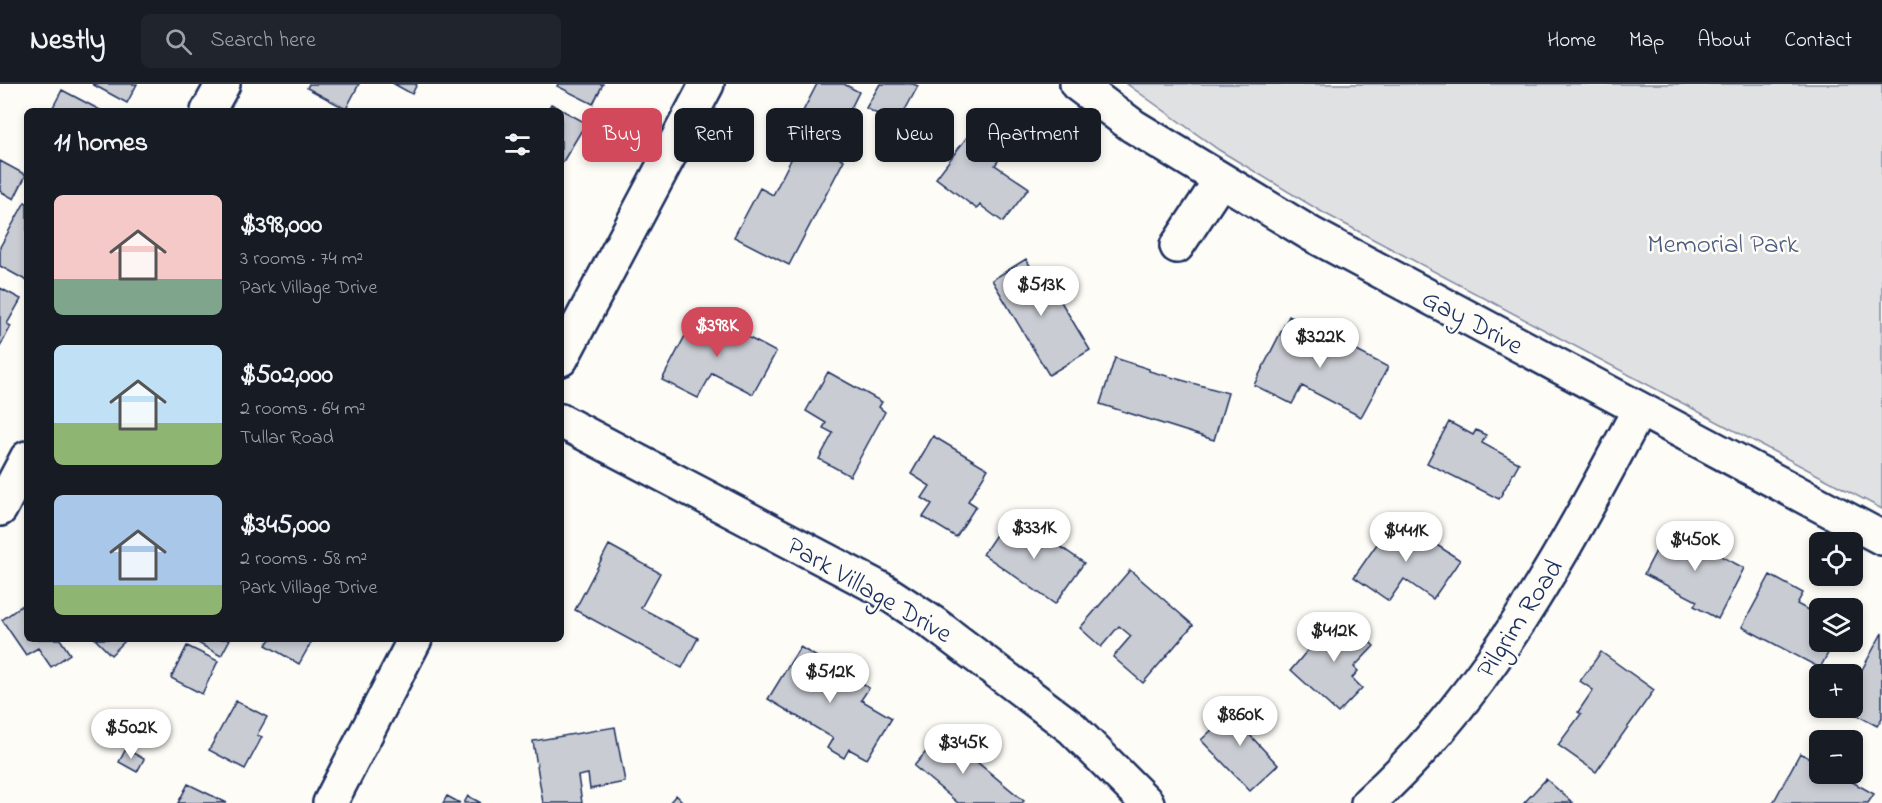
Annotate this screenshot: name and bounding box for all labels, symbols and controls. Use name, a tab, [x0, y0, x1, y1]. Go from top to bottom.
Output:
search box	[141, 14, 561, 68]
text: Nestly	[30, 21, 105, 62]
icon: search	[162, 25, 195, 58]
text: Search here	[210, 25, 316, 57]
text: Home	[1547, 26, 1596, 56]
text: Map	[1629, 26, 1664, 56]
text: About	[1697, 26, 1751, 56]
text: Contact	[1784, 26, 1852, 56]
chip: Buy	[582, 108, 662, 162]
chip: Rent	[674, 108, 754, 162]
chip: Filters	[766, 108, 863, 162]
chip: New	[875, 108, 954, 162]
chip: Apartment	[966, 108, 1101, 162]
text: 11 homes	[54, 125, 148, 163]
icon: filters	[501, 128, 534, 161]
text: $398,000	[240, 207, 322, 245]
icon: home	[102, 219, 174, 291]
park label: Memorial Park	[1647, 226, 1799, 265]
text: 3 rooms · 74 m²	[240, 245, 363, 274]
pin: $513K	[999, 266, 1083, 317]
text: $513K	[1017, 271, 1065, 300]
text: Park Village Drive	[240, 274, 377, 303]
street label: Gay Drive	[1414, 280, 1530, 367]
pin: $398K	[675, 307, 759, 358]
text: $398K	[695, 312, 739, 341]
pin: $322K	[1278, 318, 1362, 369]
text: $322K	[1295, 323, 1345, 352]
text: $502,000	[240, 357, 333, 395]
icon: home	[102, 369, 174, 441]
text: 2 rooms · 64 m²	[240, 395, 365, 424]
text: Tullar Road	[240, 424, 334, 453]
text: $345,000	[240, 507, 330, 545]
pin: $331K	[992, 509, 1076, 560]
pin: $441K	[1364, 512, 1448, 563]
text: $331K	[1012, 514, 1056, 543]
text: $441K	[1384, 517, 1428, 546]
icon: home	[102, 519, 174, 591]
pin: $450K	[1653, 521, 1737, 572]
text: $450K	[1670, 526, 1720, 555]
street label: Park Village Drive	[779, 528, 960, 655]
map controls	[1809, 532, 1863, 784]
button: locate	[1809, 532, 1863, 586]
text: 2 rooms · 58 m²	[240, 545, 367, 574]
street label: Pilgrim Road	[1468, 552, 1574, 687]
text: Park Village Drive	[240, 574, 377, 603]
button: layers	[1809, 598, 1863, 652]
pin: $412K	[1292, 612, 1376, 663]
text: $412K	[1311, 617, 1357, 646]
pin: $512K	[788, 653, 872, 704]
text: $512K	[805, 658, 855, 687]
button: +	[1809, 664, 1863, 718]
pin: $860K	[1198, 696, 1282, 747]
text: $860K	[1217, 701, 1263, 730]
pin: $502K	[89, 709, 173, 760]
text: $502K	[105, 714, 157, 743]
pin: $345K	[921, 724, 1005, 775]
text: $345K	[938, 729, 988, 758]
button: −	[1809, 730, 1863, 784]

